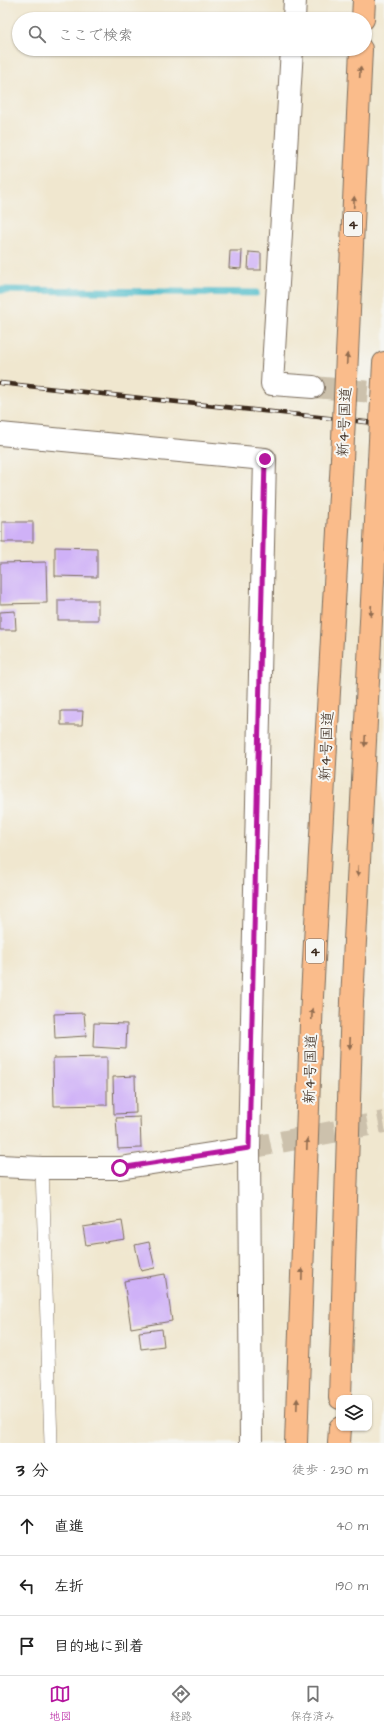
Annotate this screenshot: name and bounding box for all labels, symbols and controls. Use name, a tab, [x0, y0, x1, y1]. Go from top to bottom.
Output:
search box	[12, 12, 372, 56]
icon: search	[26, 23, 48, 45]
text: ここで検索	[58, 25, 133, 46]
one-way arrow	[357, 66, 364, 78]
one-way arrow	[351, 196, 358, 208]
road number: 4	[344, 212, 362, 236]
one-way arrow	[344, 352, 350, 365]
street label: 新4号国道	[332, 386, 357, 458]
route end	[256, 450, 274, 468]
one-way arrow	[368, 605, 375, 617]
street label: 新4号国道	[314, 710, 339, 782]
one-way arrow	[361, 735, 368, 747]
one-way arrow	[355, 865, 361, 878]
road number: 4	[306, 939, 324, 963]
one-way arrow	[308, 1008, 315, 1020]
street label: 新4号国道	[299, 1034, 322, 1104]
one-way arrow	[347, 1037, 353, 1050]
one-way arrow	[304, 1137, 310, 1150]
route start	[111, 1159, 129, 1177]
one-way arrow	[299, 1268, 306, 1280]
map controls	[336, 1395, 372, 1431]
button: layers	[336, 1395, 372, 1431]
one-way arrow	[294, 1397, 300, 1410]
text: 3 分	[16, 1459, 48, 1483]
text: 徒歩 · 230 m	[292, 1461, 368, 1479]
icon: ahead	[16, 1515, 38, 1537]
text: 直進	[54, 1516, 84, 1537]
text: 40 m	[336, 1517, 368, 1535]
icon: left	[16, 1575, 38, 1597]
text: 左折	[54, 1576, 84, 1597]
text: 190 m	[335, 1577, 368, 1595]
icon: arrive	[16, 1635, 38, 1657]
text: 目的地に到着	[54, 1636, 144, 1657]
tab: 地図	[49, 1683, 71, 1724]
tab: 経路	[170, 1683, 192, 1724]
tab: 保存済み	[291, 1683, 335, 1724]

